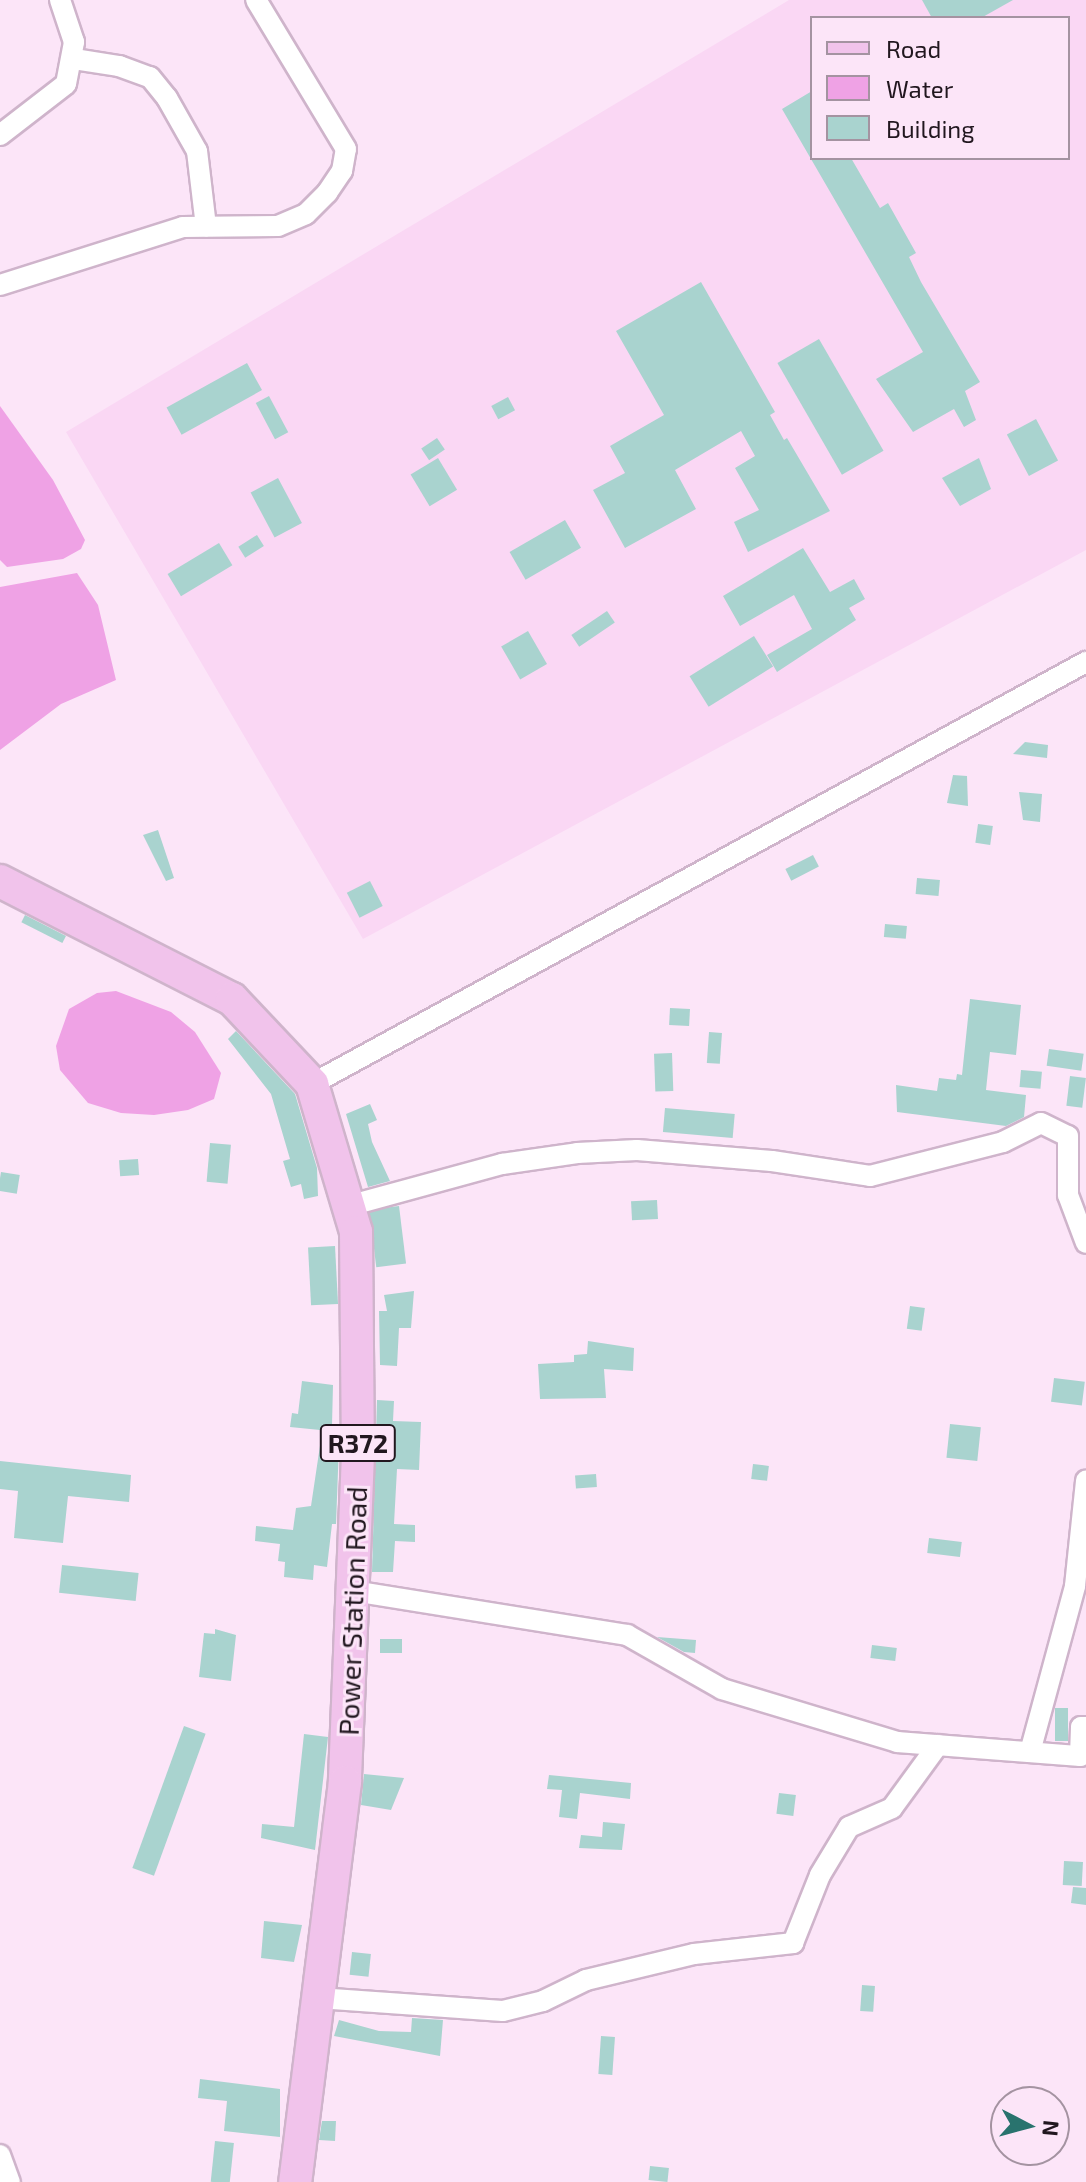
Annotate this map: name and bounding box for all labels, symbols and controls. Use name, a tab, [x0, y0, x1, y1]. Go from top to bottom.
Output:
legend	[810, 16, 1070, 160]
text: Road	[886, 34, 941, 63]
text: Water	[886, 74, 953, 103]
text: Building	[886, 114, 975, 143]
road number: R372	[318, 1421, 398, 1465]
street label: Power Station Road	[331, 1486, 373, 1736]
north arrow	[990, 2086, 1070, 2166]
text: N	[1038, 2119, 1066, 2138]

